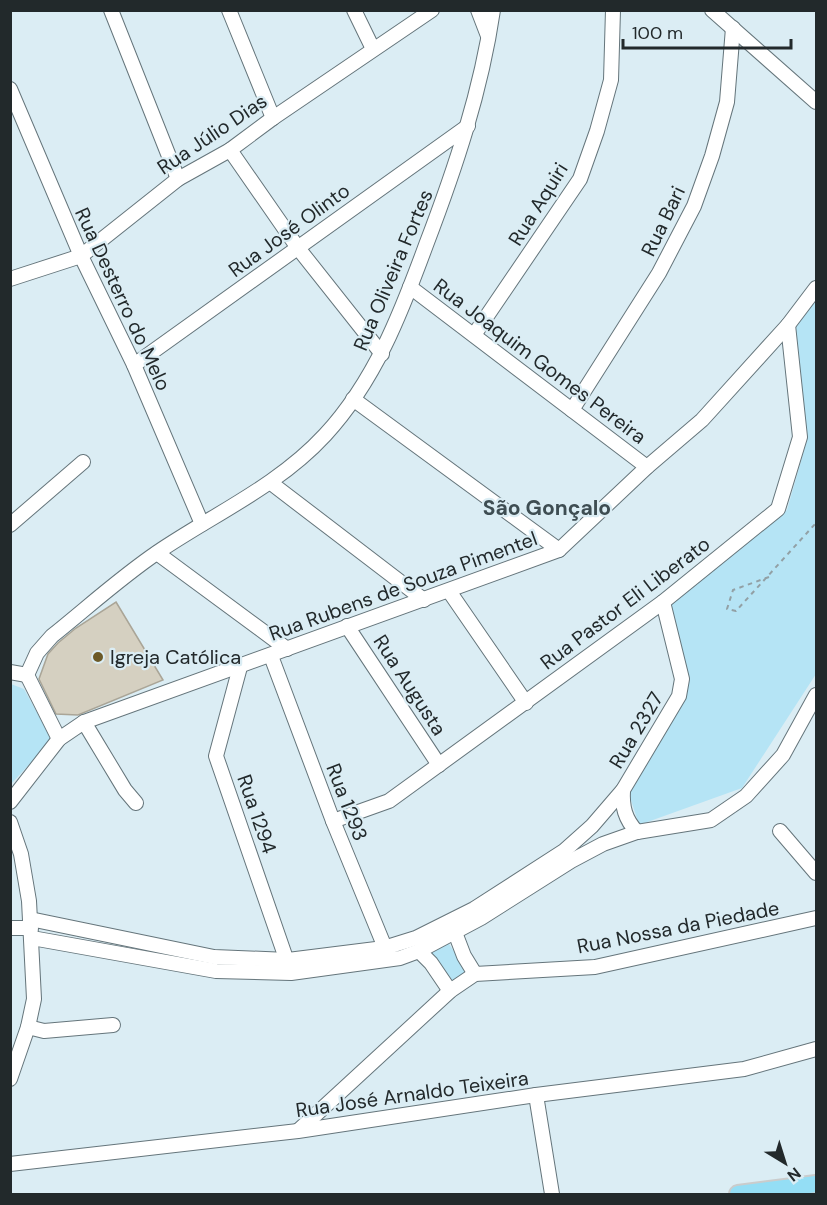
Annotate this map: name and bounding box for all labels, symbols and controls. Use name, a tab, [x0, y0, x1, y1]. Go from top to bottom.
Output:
scale bar	[623, 12, 791, 50]
text: 100 m	[632, 21, 683, 45]
street label: Rua Júlio Dias	[152, 88, 272, 180]
street label: Rua Aquiri	[502, 158, 574, 250]
street label: Rua José Olinto	[223, 177, 355, 283]
street label: Rua Bari	[635, 182, 691, 260]
street label: Rua Oliveira Fortes	[347, 185, 439, 355]
street label: Rua Desterro do Melo	[69, 203, 177, 395]
street label: Rua Joaquim Gomes Pereira	[428, 272, 652, 450]
district label: São Gonçalo	[483, 494, 611, 522]
street label: Rua Rubens de Souza Pimentel	[265, 525, 541, 647]
street label: Rua Pastor Eli Liberato	[535, 531, 715, 675]
street label: Rua Augusta	[368, 630, 452, 740]
place label: Igreja Católica	[110, 644, 241, 670]
marker: Igreja Católica	[91, 650, 105, 664]
street label: Rua 2327	[603, 687, 669, 773]
street label: Rua 1293	[320, 759, 374, 845]
street label: Rua 1294	[231, 771, 283, 857]
street label: Rua Nossa da Piedade	[575, 895, 781, 959]
street label: Rua José Arnaldo Teixeira	[294, 1065, 530, 1123]
north arrow	[755, 1133, 815, 1193]
text: N	[783, 1163, 805, 1186]

